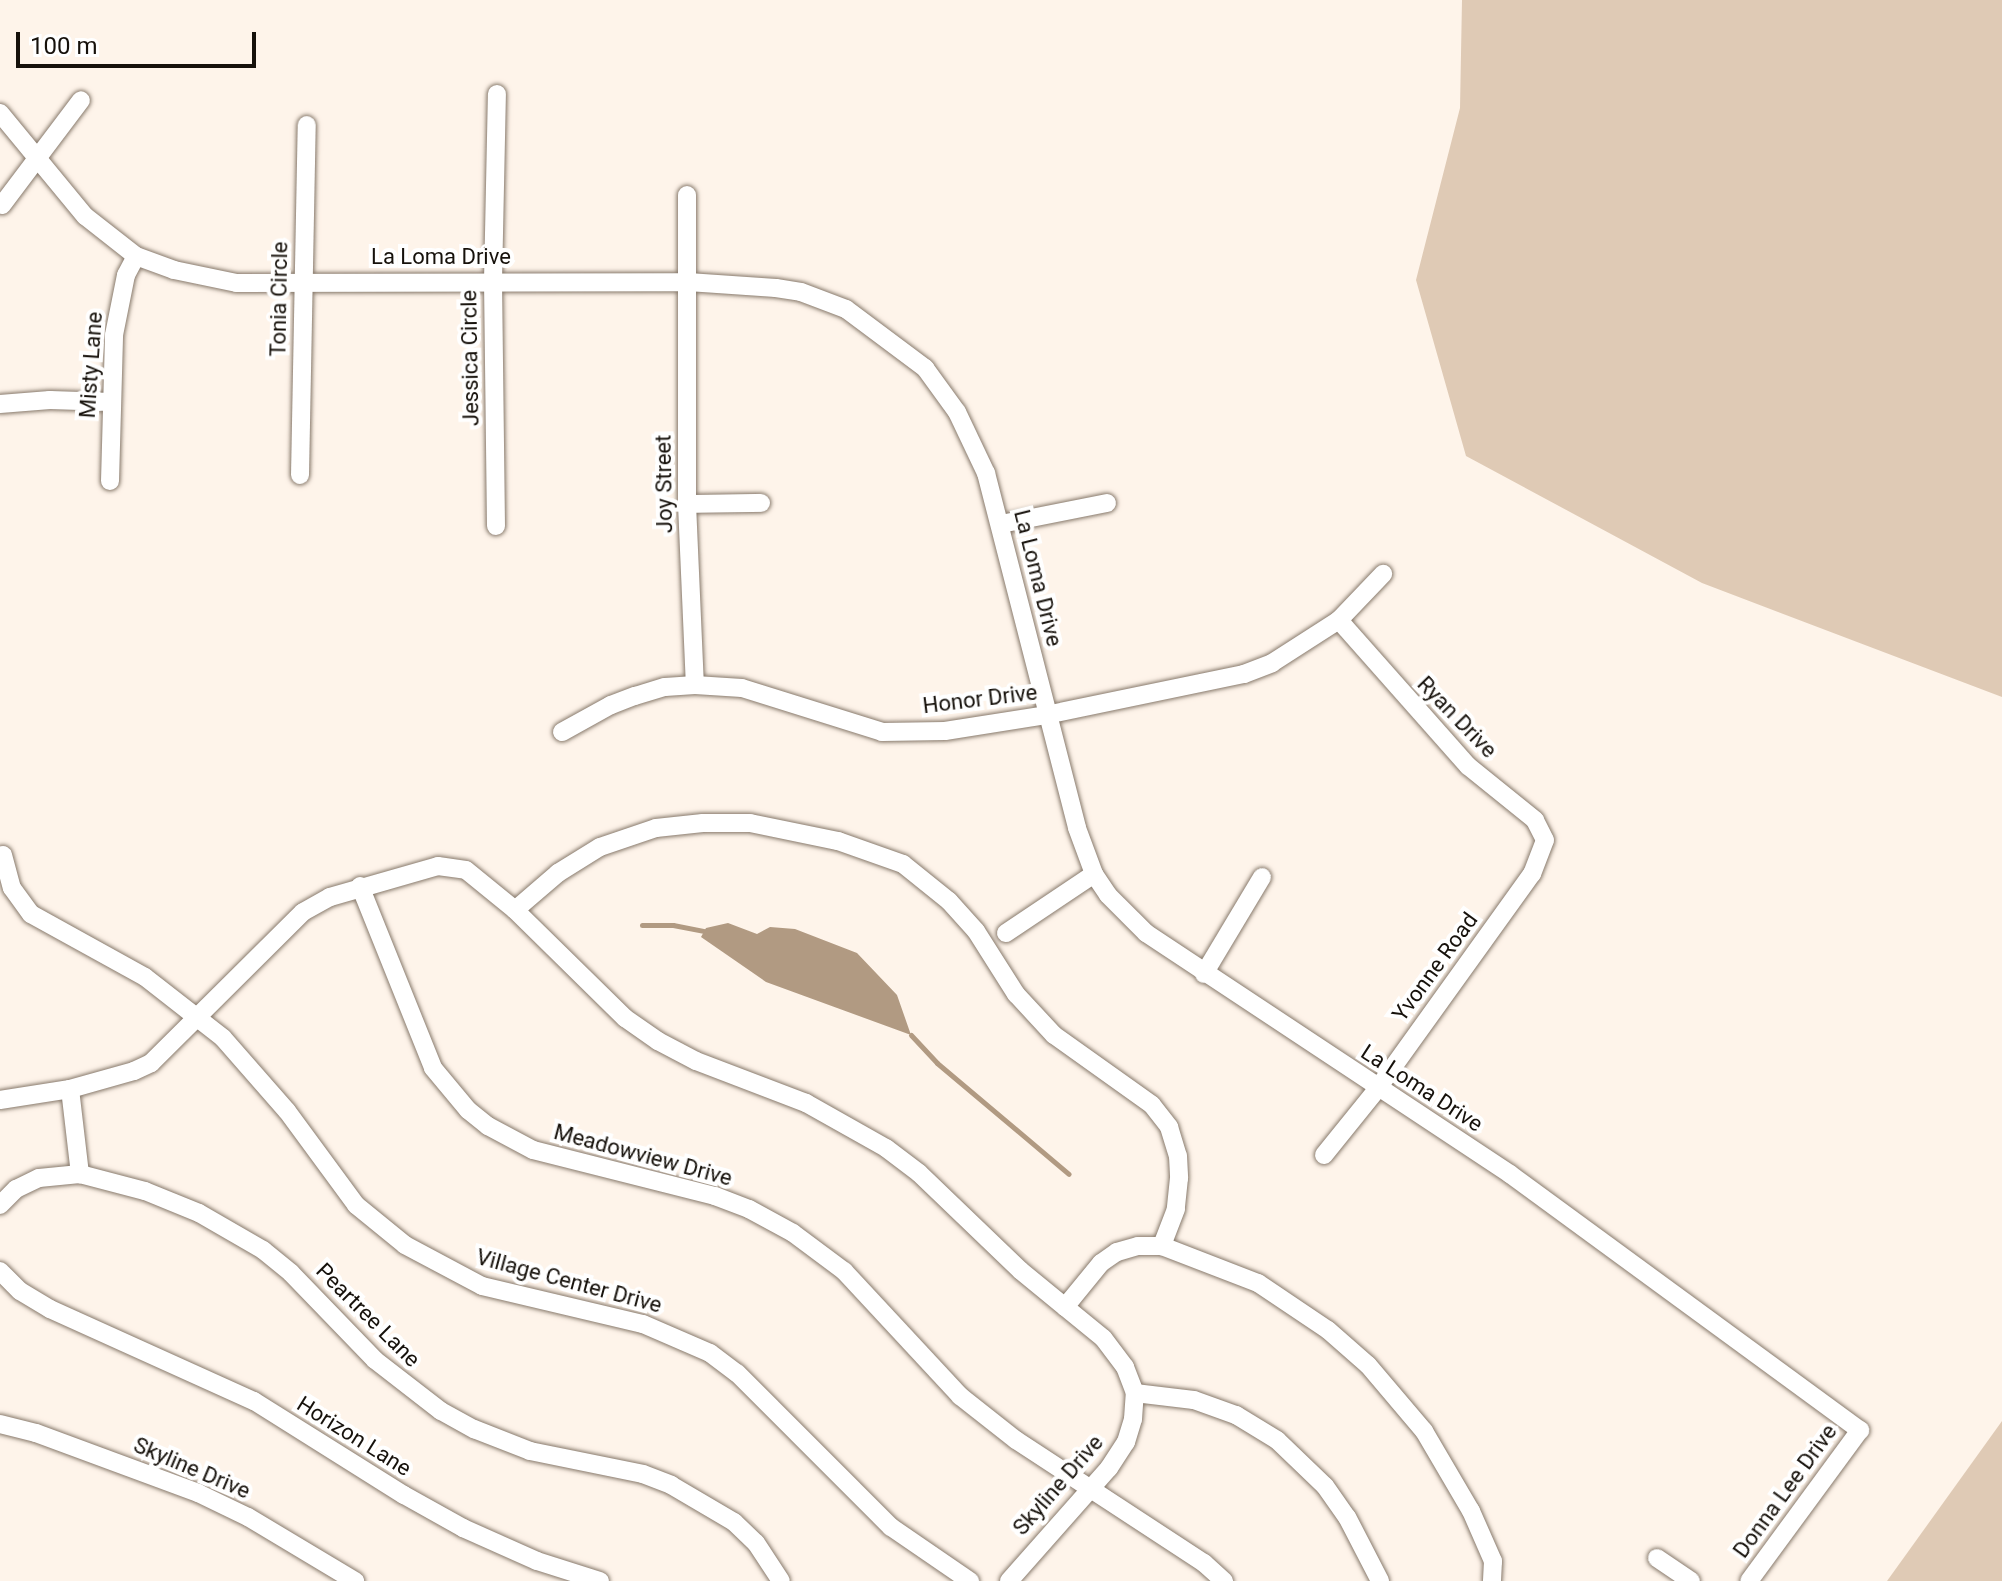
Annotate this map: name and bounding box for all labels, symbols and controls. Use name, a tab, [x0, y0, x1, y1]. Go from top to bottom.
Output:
scale bar	[20, 16, 260, 66]
text: 100 m	[30, 32, 97, 60]
street label: Tonia Circle	[265, 241, 293, 357]
street label: La Loma Drive	[371, 244, 511, 270]
street label: Jessica Circle	[456, 290, 484, 426]
street label: Misty Lane	[74, 311, 108, 419]
street label: Joy Street	[650, 435, 678, 533]
street label: La Loma Drive	[1008, 507, 1068, 649]
street label: Ryan Drive	[1412, 671, 1502, 763]
street label: Honor Drive	[921, 679, 1039, 719]
street label: Yvonne Road	[1387, 907, 1483, 1027]
street label: La Loma Drive	[1356, 1039, 1488, 1137]
street label: Meadowview Drive	[551, 1119, 735, 1191]
street label: Village Center Drive	[473, 1244, 665, 1318]
street label: Peartree Lane	[311, 1258, 425, 1372]
street label: Horizon Lane	[292, 1390, 416, 1482]
street label: Donna Lee Drive	[1728, 1419, 1842, 1563]
street label: Skyline Drive	[1007, 1430, 1109, 1540]
street label: Skyline Drive	[130, 1432, 254, 1504]

